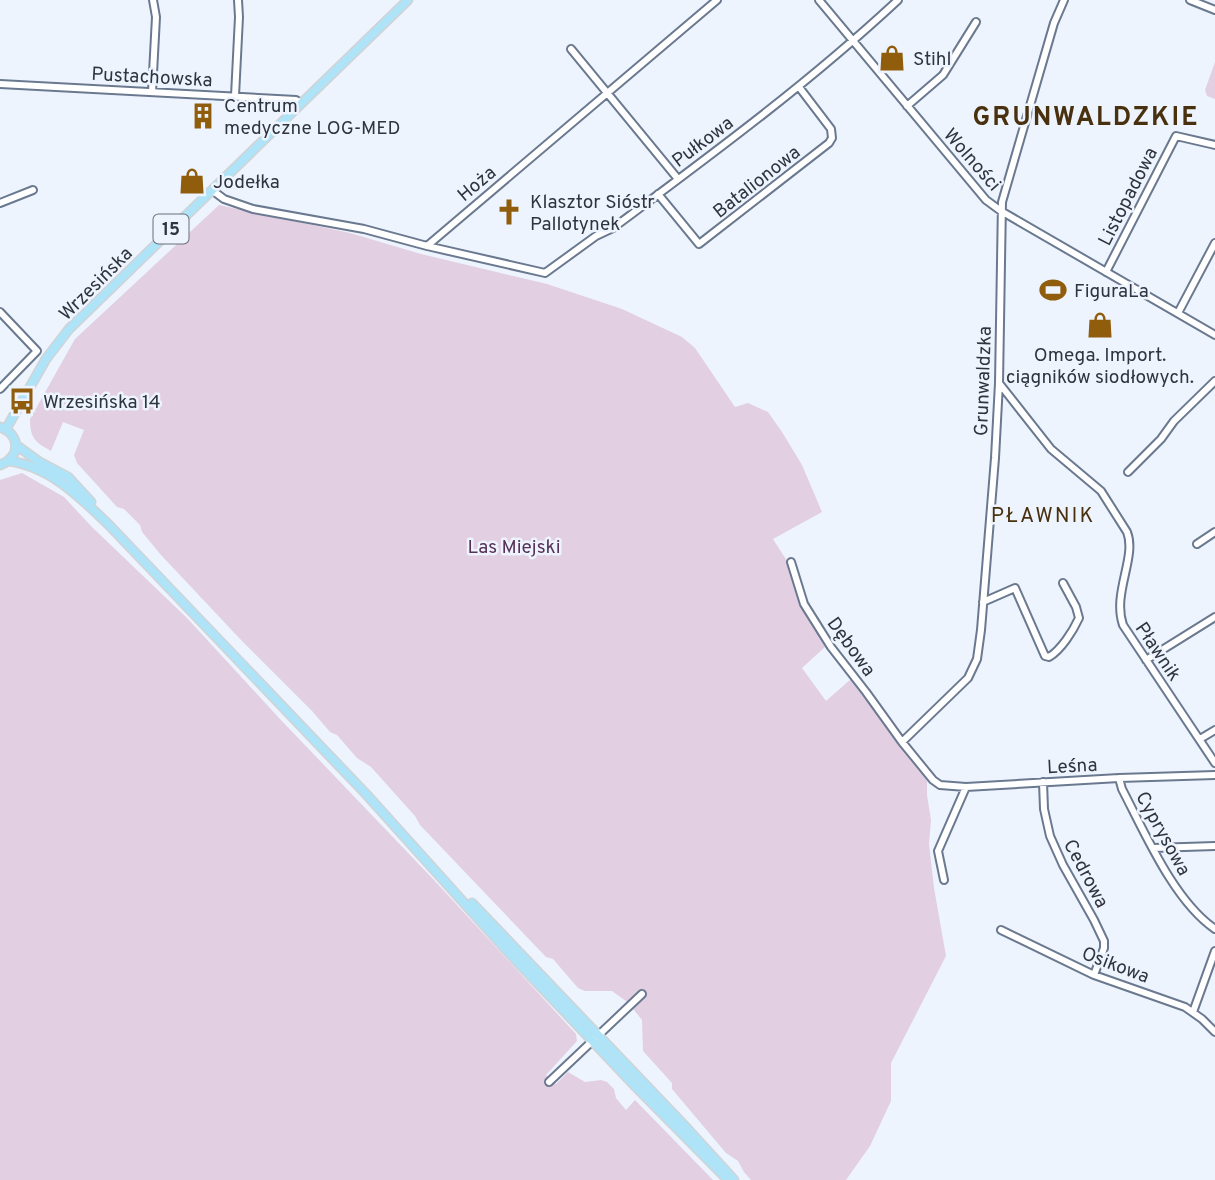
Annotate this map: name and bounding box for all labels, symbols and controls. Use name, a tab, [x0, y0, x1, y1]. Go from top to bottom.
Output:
shop icon: Stihl	[877, 43, 907, 73]
place label: Stihl	[913, 48, 952, 72]
street label: Pustachowska	[91, 63, 213, 93]
place label: Centrum medyczne LOG-MED	[224, 95, 401, 141]
building icon: Centrum medyczne LOG-MED	[188, 101, 218, 131]
district label: GRUNWALDZKIE	[973, 102, 1199, 135]
street label: Pułkowa	[668, 112, 739, 173]
street label: Wolności	[938, 124, 1005, 197]
street label: Batalionowa	[709, 141, 806, 224]
street label: Listopadowa	[1094, 144, 1164, 250]
street label: Hoża	[453, 161, 502, 208]
shop icon: Jodełka	[177, 166, 207, 196]
place label: Jodełka	[213, 171, 280, 195]
place label: Klasztor Sióstr Pallotynek	[530, 191, 655, 237]
church icon: Klasztor Sióstr Pallotynek	[494, 197, 524, 227]
road number: 15	[154, 214, 188, 244]
street label: Wrzesińska	[55, 243, 138, 326]
sports icon: FiguraLa	[1038, 275, 1068, 305]
place label: FiguraLa	[1074, 280, 1149, 304]
shop icon: Omega. Import. ciągników siodłowych.	[1085, 310, 1115, 340]
street label: Grunwaldzka	[970, 326, 998, 436]
place label: Omega. Import. ciągników siodłowych.	[1006, 344, 1194, 390]
bus stop icon: Wrzesińska 14	[7, 386, 37, 416]
place label: Wrzesińska 14	[43, 391, 161, 415]
district label: PŁAWNIK	[991, 503, 1095, 530]
park label: Las Miejski	[468, 536, 560, 560]
street label: Dębowa	[821, 613, 880, 682]
street label: Pławnik	[1129, 618, 1186, 686]
street label: Leśna	[1046, 754, 1098, 780]
street label: Cyprysowa	[1129, 788, 1195, 880]
street label: Cedrowa	[1057, 835, 1113, 912]
street label: Osikowa	[1078, 942, 1152, 990]

